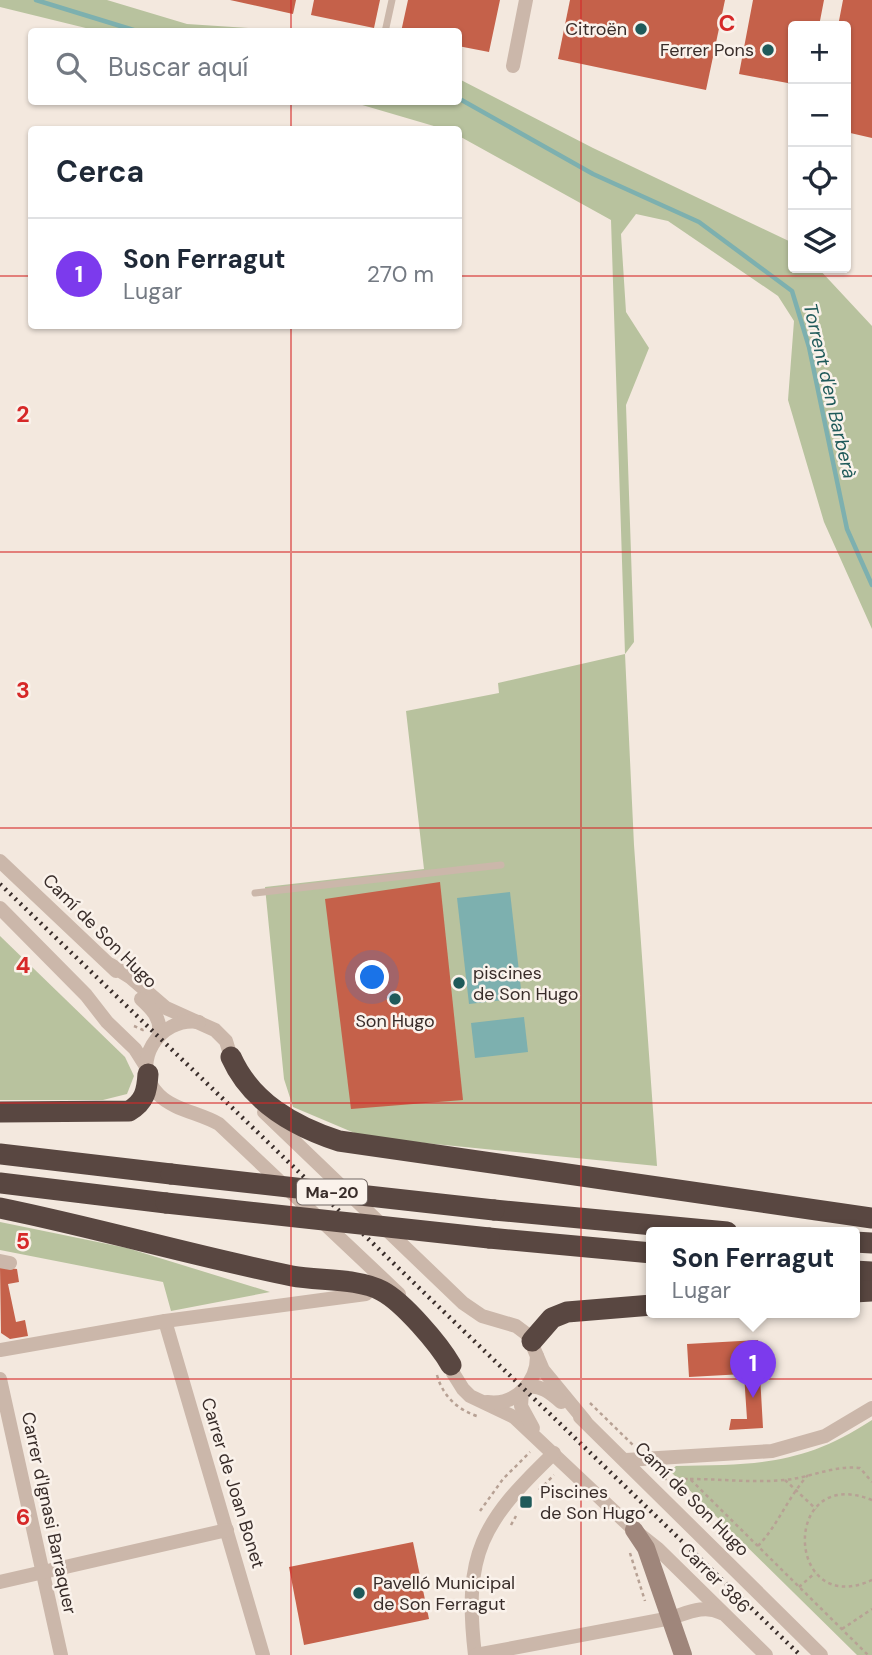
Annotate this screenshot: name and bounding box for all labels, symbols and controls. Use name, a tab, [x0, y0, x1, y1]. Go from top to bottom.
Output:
text: C	[719, 8, 735, 38]
place label: Citroën	[565, 17, 627, 41]
marker: Citroën	[633, 21, 649, 37]
map controls	[788, 21, 851, 273]
button: +	[788, 21, 851, 84]
search box	[28, 28, 462, 105]
place label: Ferrer Pons	[660, 38, 754, 62]
marker: Ferrer Pons	[760, 42, 776, 58]
icon: search	[52, 48, 90, 86]
text: Buscar aquí	[108, 50, 248, 84]
button: −	[788, 84, 851, 147]
button: locate	[788, 147, 851, 210]
text: Cerca	[56, 152, 144, 191]
button: layers	[788, 210, 851, 273]
text: Son Ferragut	[123, 242, 285, 276]
text: 1	[75, 259, 83, 289]
text: 270 m	[367, 259, 434, 289]
text: Lugar	[123, 276, 182, 306]
water label: Torrent d'en Barberà	[798, 301, 862, 481]
text: 2	[16, 399, 30, 429]
text: 3	[16, 675, 30, 705]
street label: Camí de Son Hugo	[37, 868, 163, 994]
text: 4	[16, 950, 31, 980]
your location	[355, 960, 389, 994]
place label: piscines de Son Hugo	[473, 961, 578, 1006]
marker: piscines de Son Hugo	[451, 975, 467, 991]
marker: Son Hugo	[387, 991, 403, 1007]
place label: Son Hugo	[355, 1009, 435, 1033]
road number: Ma-20	[297, 1180, 367, 1204]
text: 5	[16, 1226, 30, 1256]
popup	[646, 1227, 860, 1318]
text: Son Ferragut	[672, 1241, 834, 1275]
text: Lugar	[672, 1275, 731, 1305]
pin: 1	[730, 1340, 776, 1398]
street label: Carrer de Joan Bonet	[196, 1395, 270, 1571]
street label: Carrer d'Ignasi Barraquer	[16, 1410, 82, 1617]
street label: Camí de Son Hugo	[629, 1436, 755, 1562]
place label: Piscines de Son Hugo	[540, 1480, 645, 1525]
marker: Piscines de Son Hugo	[518, 1494, 534, 1510]
text: 6	[16, 1502, 30, 1532]
street label: Carrer 386	[675, 1538, 755, 1618]
place label: Pavelló Municipal de Son Ferragut	[373, 1571, 515, 1616]
marker: Pavelló Municipal de Son Ferragut	[351, 1585, 367, 1601]

